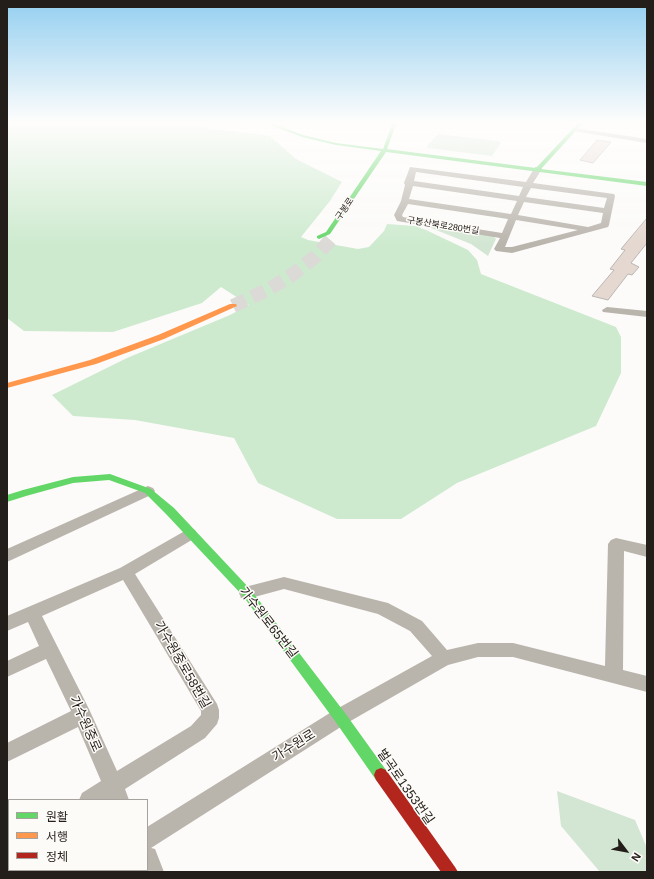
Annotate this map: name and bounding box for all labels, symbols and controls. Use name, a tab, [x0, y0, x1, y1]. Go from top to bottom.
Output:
street label: 구봉로	[334, 196, 356, 222]
street label: 구봉산북로280번길	[406, 215, 480, 237]
street label: 가수원로65번길	[235, 584, 301, 662]
street label: 가수원중로58번길	[151, 619, 213, 711]
street label: 가수원중로	[66, 694, 104, 754]
street label: 가수원로	[270, 727, 318, 765]
street label: 벌곡로1353번길	[373, 746, 437, 828]
legend	[8, 799, 148, 871]
text: 원활	[46, 810, 68, 824]
text: 서행	[46, 830, 68, 844]
north arrow	[606, 831, 646, 871]
text: 정체	[46, 850, 68, 864]
text: N	[629, 851, 643, 864]

